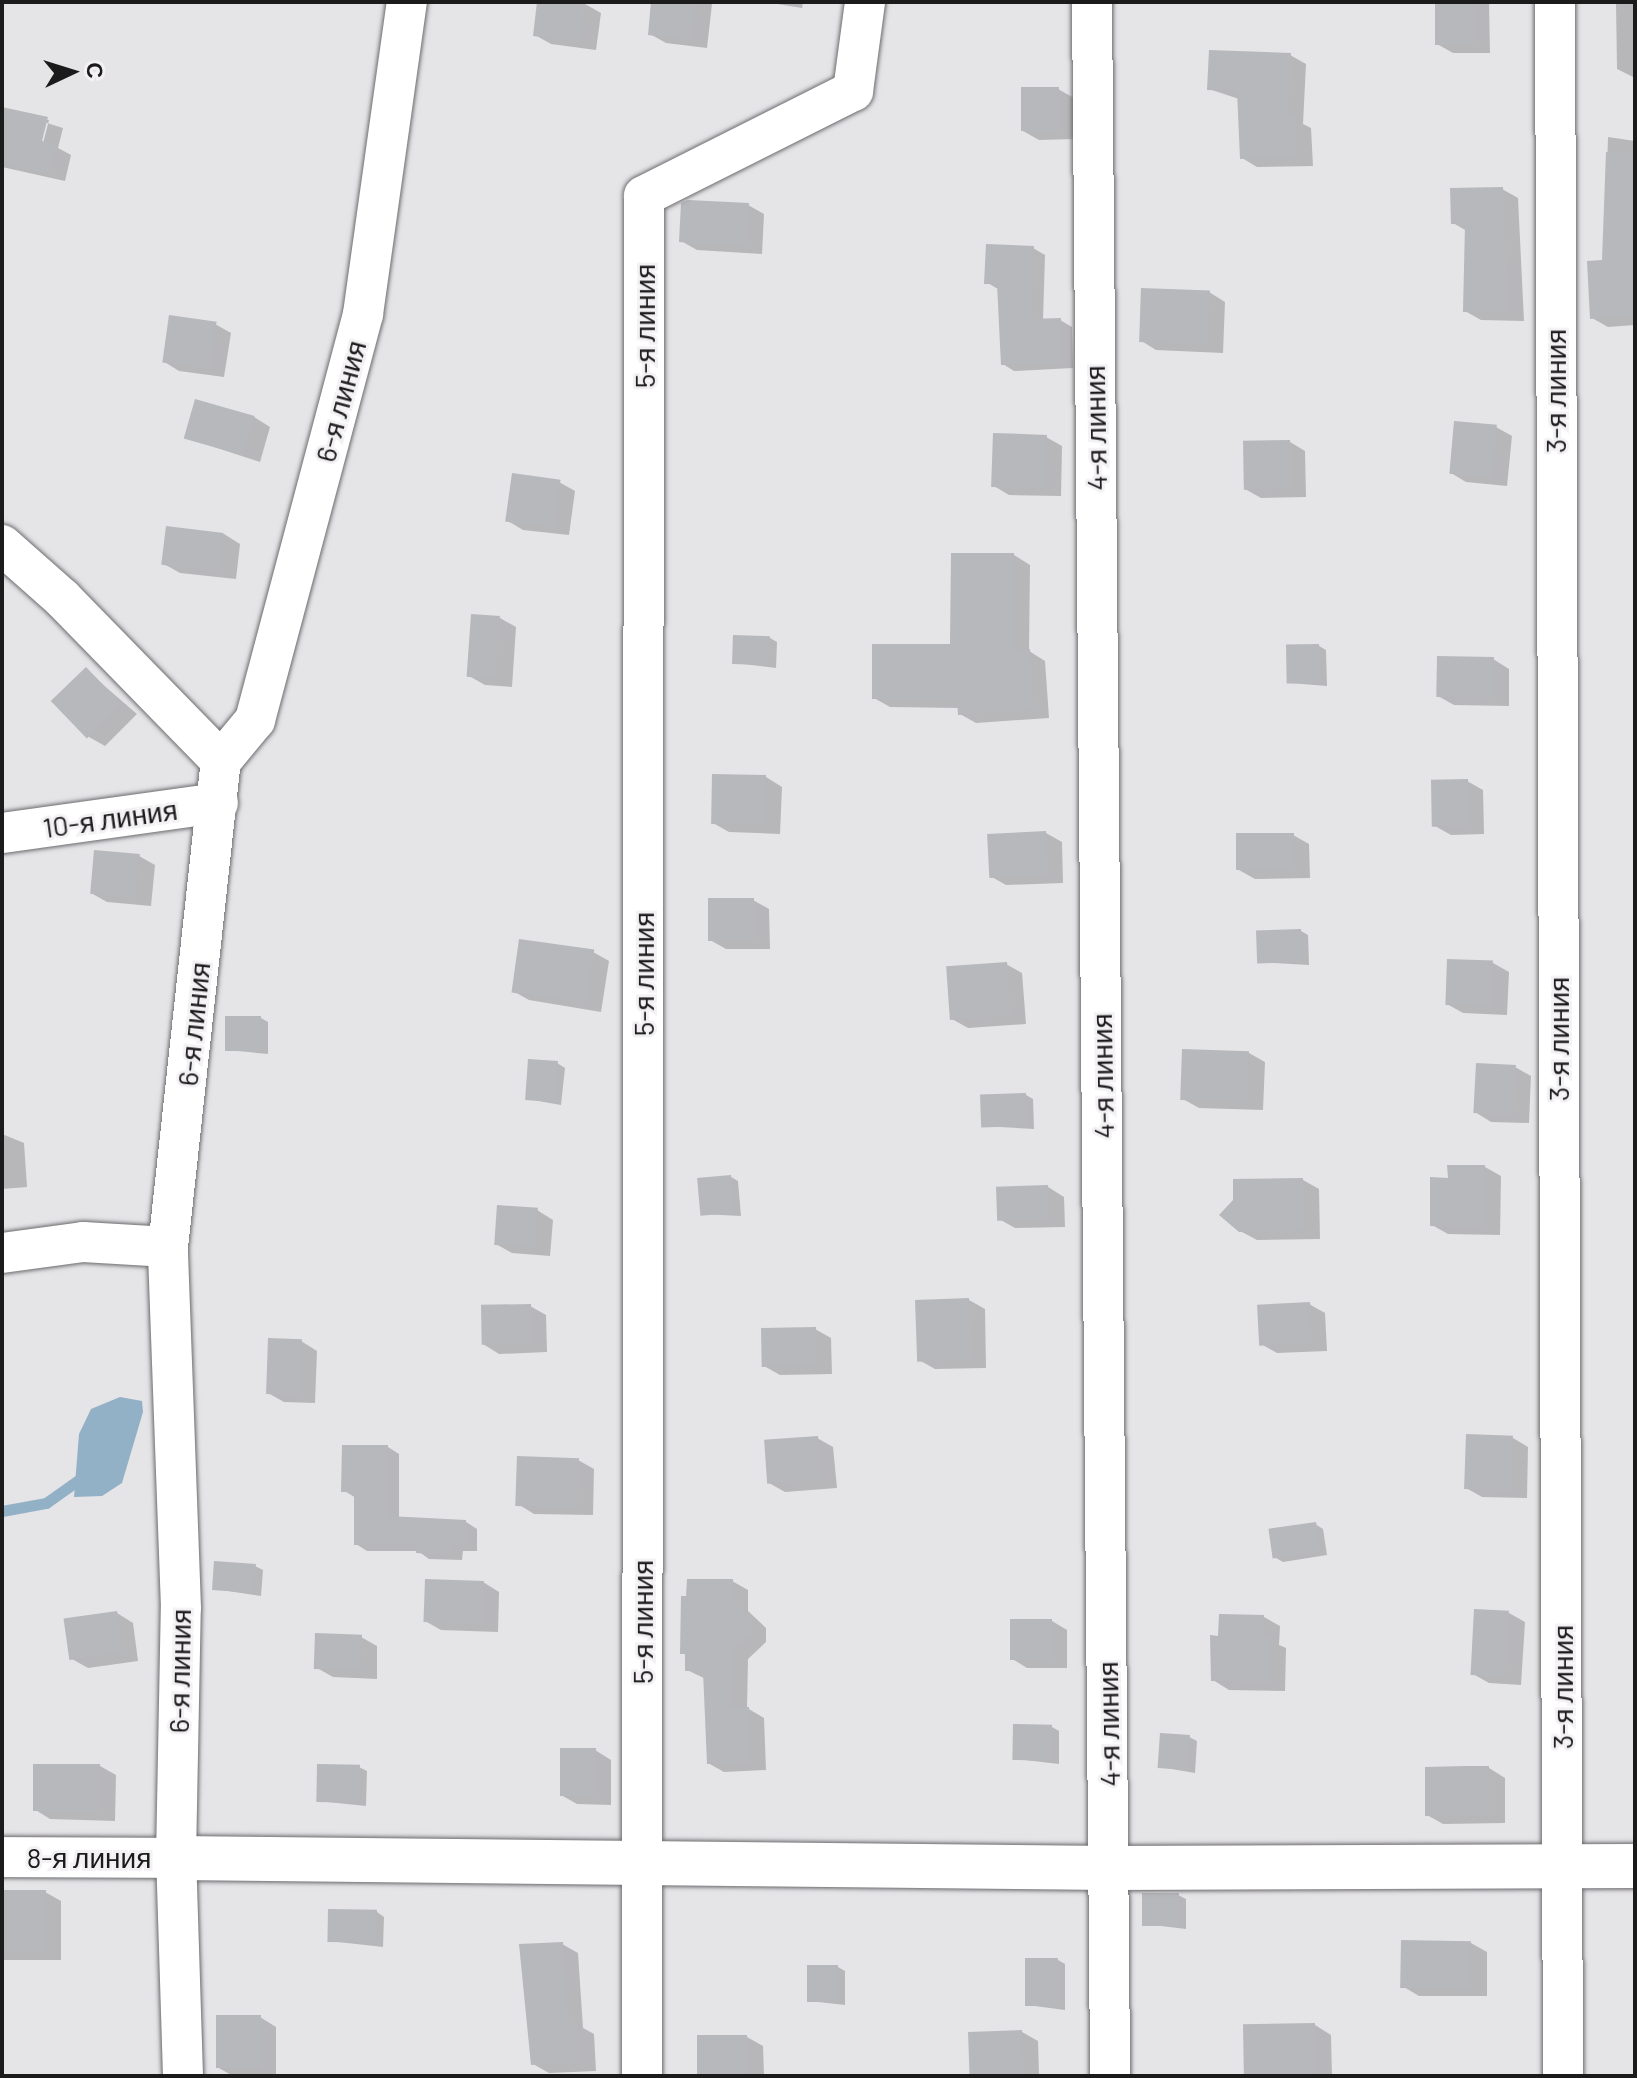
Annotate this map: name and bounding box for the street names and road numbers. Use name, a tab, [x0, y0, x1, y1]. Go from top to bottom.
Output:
street label: 5-я линия	[627, 264, 661, 388]
street label: 3-я линия	[1538, 329, 1572, 453]
street label: 6-я линия	[308, 337, 372, 465]
street label: 4-я линия	[1077, 365, 1113, 491]
street label: 10-я линия	[40, 792, 180, 844]
street label: 5-я линия	[626, 912, 660, 1036]
street label: 6-я линия	[170, 960, 216, 1088]
street label: 3-я линия	[1541, 977, 1575, 1101]
street label: 4-я линия	[1084, 1013, 1120, 1139]
street label: 5-я линия	[625, 1560, 659, 1684]
street label: 6-я линия	[161, 1608, 197, 1734]
street label: 3-я линия	[1545, 1625, 1579, 1749]
street label: 4-я линия	[1090, 1661, 1126, 1787]
street label: 8-я линия	[27, 1840, 151, 1874]

